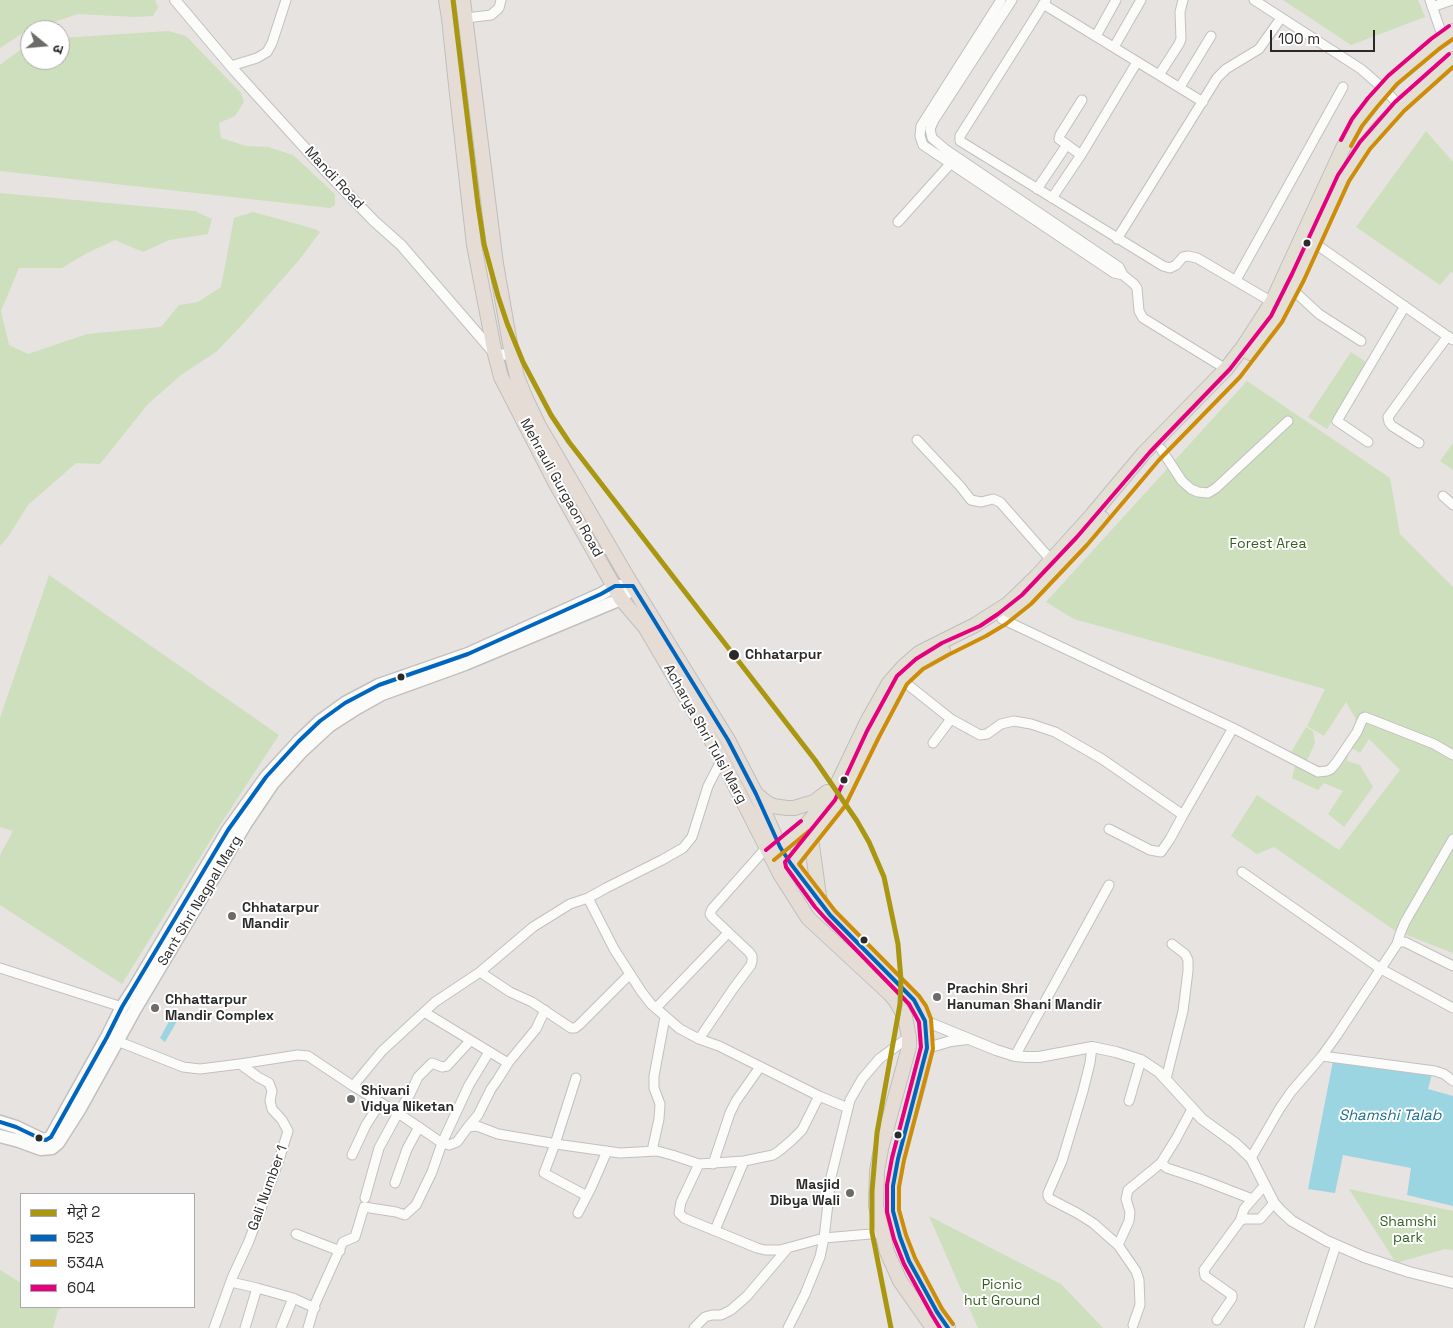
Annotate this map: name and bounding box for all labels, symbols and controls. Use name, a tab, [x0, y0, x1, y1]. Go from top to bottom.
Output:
north arrow	[20, 20, 70, 70]
scale bar	[1273, 20, 1378, 52]
text: 100 m	[1278, 29, 1320, 48]
text: उ	[49, 43, 68, 56]
street label: Mandi Road	[301, 143, 367, 213]
unlabelled marker	[1302, 238, 1312, 248]
street label: Mehrauli Gurgaon Road	[516, 416, 606, 560]
park label: Forest Area	[1230, 536, 1306, 552]
place label: Chhatarpur	[745, 647, 822, 663]
marker: Chhatarpur	[727, 648, 741, 662]
street label: Acharya Shri Tulsi Marg	[660, 661, 750, 807]
unlabelled marker	[396, 672, 406, 682]
unlabelled marker	[839, 775, 849, 785]
street label: Sant Shri Nagpal Marg	[154, 833, 246, 969]
place label: Chhatarpur Mandir	[242, 900, 319, 932]
marker: Chhatarpur Mandir	[226, 910, 238, 922]
unlabelled marker	[859, 935, 869, 945]
place label: Prachin Shri Hanuman Shani Mandir	[947, 981, 1102, 1014]
marker: Prachin Shri Hanuman Shani Mandir	[931, 991, 943, 1003]
place label: Chhattarpur Mandir Complex	[165, 992, 274, 1024]
marker: Chhattarpur Mandir Complex	[149, 1002, 161, 1014]
place label: Shivani Vidya Niketan	[361, 1083, 454, 1116]
marker: Shivani Vidya Niketan	[345, 1093, 357, 1105]
water label: Shamshi Talab	[1339, 1107, 1441, 1125]
unlabelled marker	[893, 1130, 903, 1140]
unlabelled marker	[34, 1133, 44, 1143]
street label: Gali Number 1	[245, 1143, 291, 1233]
place label: Masjid Dibya Wali	[770, 1177, 840, 1210]
marker: Masjid Dibya Wali	[844, 1187, 856, 1199]
legend	[20, 1193, 195, 1308]
text: मेट्रो 2	[67, 1202, 100, 1221]
park label: Shamshi park	[1380, 1214, 1436, 1246]
text: 523	[67, 1228, 94, 1247]
text: 534A	[67, 1253, 104, 1272]
park label: Picnic hut Ground	[964, 1277, 1040, 1310]
text: 604	[67, 1278, 95, 1297]

